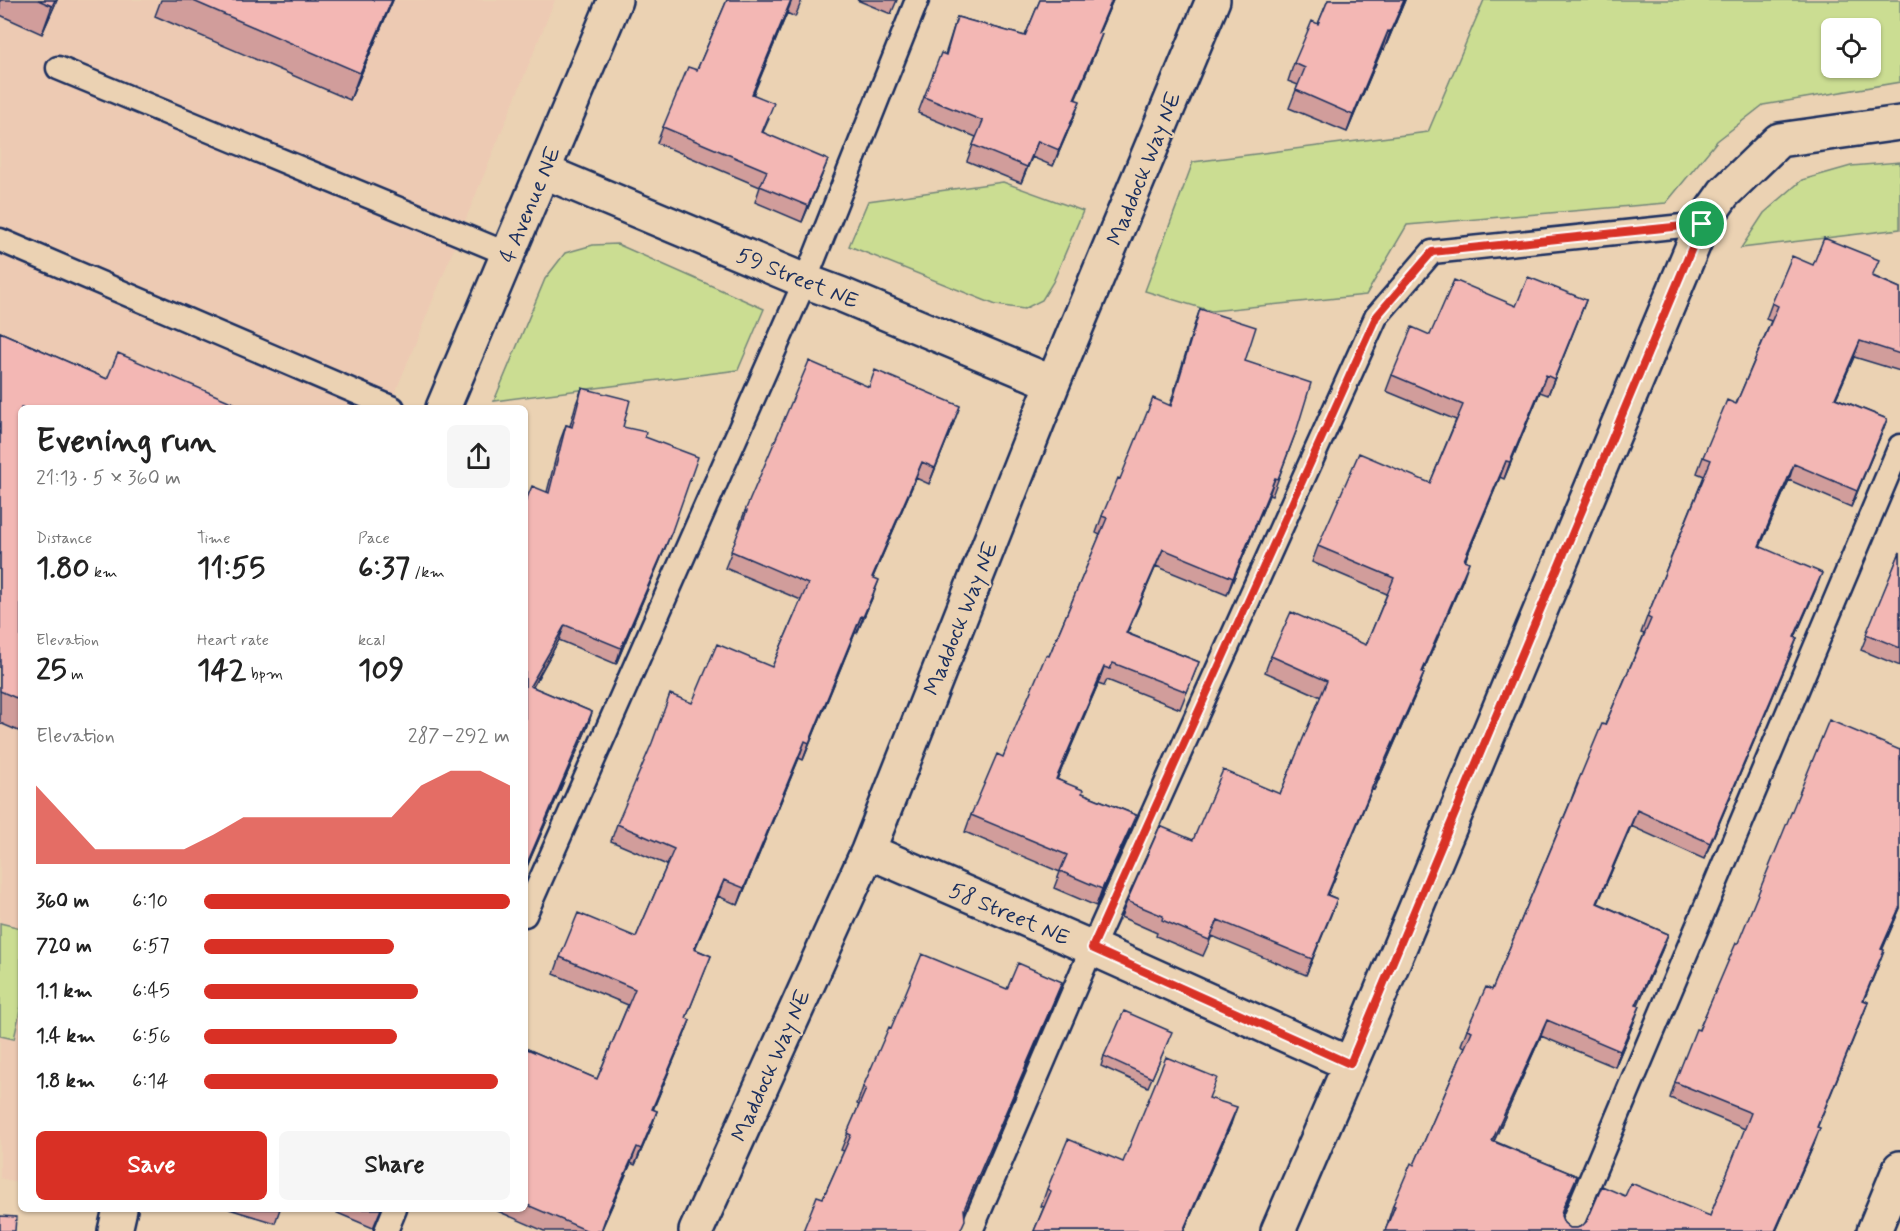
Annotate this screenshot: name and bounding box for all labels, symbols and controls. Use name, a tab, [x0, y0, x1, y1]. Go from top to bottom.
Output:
map controls	[1821, 18, 1881, 78]
button: locate	[1821, 18, 1881, 78]
street label: Maddock Way NE	[1101, 88, 1188, 250]
street label: 4 Avenue NE	[494, 142, 568, 267]
pin	[1676, 198, 1727, 249]
icon: arrive	[1685, 207, 1718, 240]
street label: 59 Street NE	[732, 242, 863, 316]
text: Evening run	[36, 420, 216, 464]
button: share	[447, 425, 510, 488]
text: 21:13 · 5 × 360 m	[36, 465, 181, 492]
text: Distance	[36, 528, 92, 549]
text: Time	[197, 528, 231, 549]
text: Pace	[358, 528, 390, 549]
street label: Maddock Way NE	[918, 538, 1005, 700]
text: 1.80	[36, 549, 90, 588]
text: 11:55	[197, 549, 265, 588]
text: 6:37	[358, 549, 410, 588]
text: km	[90, 562, 117, 583]
text: /km	[410, 562, 445, 583]
text: Elevation	[36, 630, 99, 651]
text: Heart rate	[197, 630, 269, 651]
text: kcal	[358, 630, 385, 651]
text: 25	[36, 651, 67, 690]
text: 142	[197, 651, 247, 690]
text: 109	[358, 651, 404, 690]
text: m	[67, 664, 84, 685]
text: bpm	[247, 664, 283, 685]
text: Elevation	[36, 723, 115, 750]
text: 287–292 m	[408, 723, 510, 750]
street label: 58 Street NE	[945, 877, 1074, 953]
text: 360 m	[36, 888, 89, 915]
text: 6:10	[132, 888, 168, 915]
text: 720 m	[36, 933, 92, 960]
text: 6:57	[132, 933, 170, 960]
text: 1.1 km	[36, 978, 93, 1005]
text: 6:45	[132, 978, 170, 1005]
street label: Maddock Way NE	[726, 985, 818, 1146]
text: 1.4 km	[36, 1023, 95, 1050]
text: 6:56	[132, 1023, 171, 1050]
text: 1.8 km	[36, 1068, 95, 1095]
text: 6:14	[132, 1068, 169, 1095]
button: Save	[36, 1131, 267, 1200]
button: Share	[279, 1131, 510, 1200]

